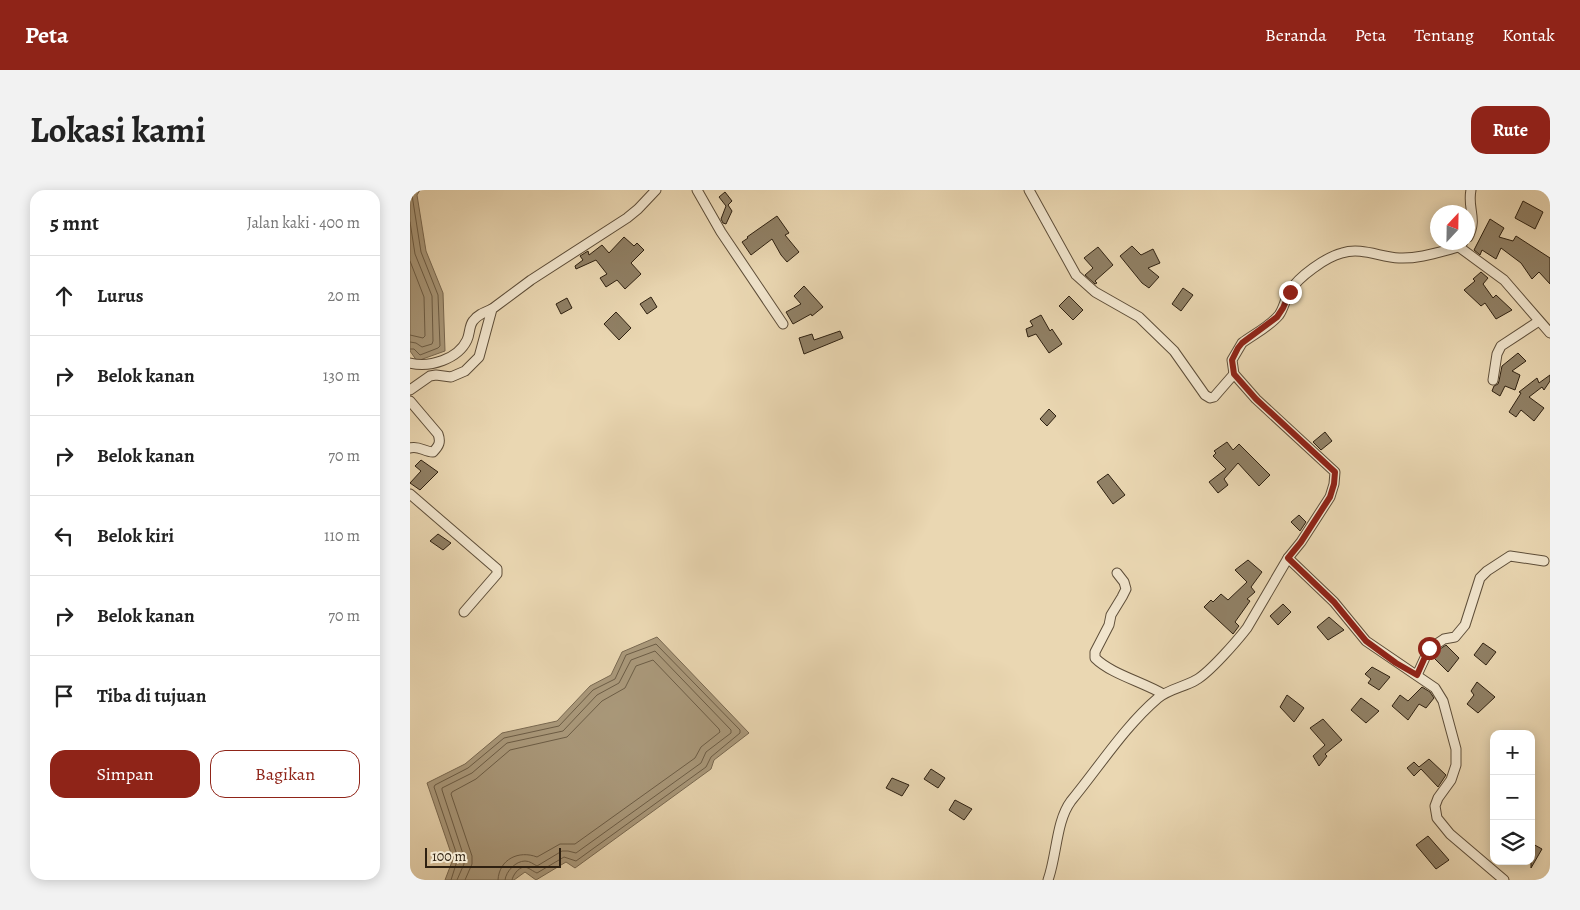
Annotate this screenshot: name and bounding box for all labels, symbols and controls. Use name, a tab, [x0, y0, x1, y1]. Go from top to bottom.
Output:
text: Peta	[25, 19, 69, 51]
text: Beranda	[1265, 23, 1327, 47]
text: Peta	[1355, 23, 1386, 47]
text: Tentang	[1414, 23, 1474, 47]
text: Kontak	[1502, 23, 1555, 47]
text: Lokasi kami	[30, 106, 206, 154]
button: Rute	[1471, 106, 1550, 154]
north arrow	[1430, 205, 1475, 250]
text: 5 mnt	[50, 209, 99, 237]
text: Jalan kaki · 400 m	[247, 212, 360, 234]
route end	[1279, 281, 1302, 304]
icon: ahead	[50, 282, 78, 310]
text: Lurus	[97, 283, 143, 309]
text: 20 m	[327, 285, 360, 307]
icon: right	[50, 362, 78, 390]
text: Belok kanan	[97, 363, 195, 389]
text: 130 m	[323, 365, 360, 387]
icon: right	[50, 442, 78, 470]
text: Belok kanan	[97, 443, 195, 469]
text: 70 m	[328, 445, 360, 467]
icon: left	[50, 522, 78, 550]
text: Belok kiri	[97, 523, 174, 549]
text: 110 m	[324, 525, 360, 547]
icon: right	[50, 602, 78, 630]
text: Belok kanan	[97, 603, 195, 629]
text: 70 m	[328, 605, 360, 627]
route start	[1418, 637, 1441, 660]
icon: arrive	[50, 682, 78, 710]
text: Tiba di tujuan	[97, 683, 206, 709]
map controls	[1490, 730, 1535, 865]
button: +	[1490, 730, 1535, 775]
button: Simpan	[50, 750, 200, 798]
button: Bagikan	[210, 750, 360, 798]
button: −	[1490, 775, 1535, 820]
button: layers	[1490, 820, 1535, 865]
scale bar	[425, 845, 561, 868]
text: 100 m	[432, 847, 466, 866]

